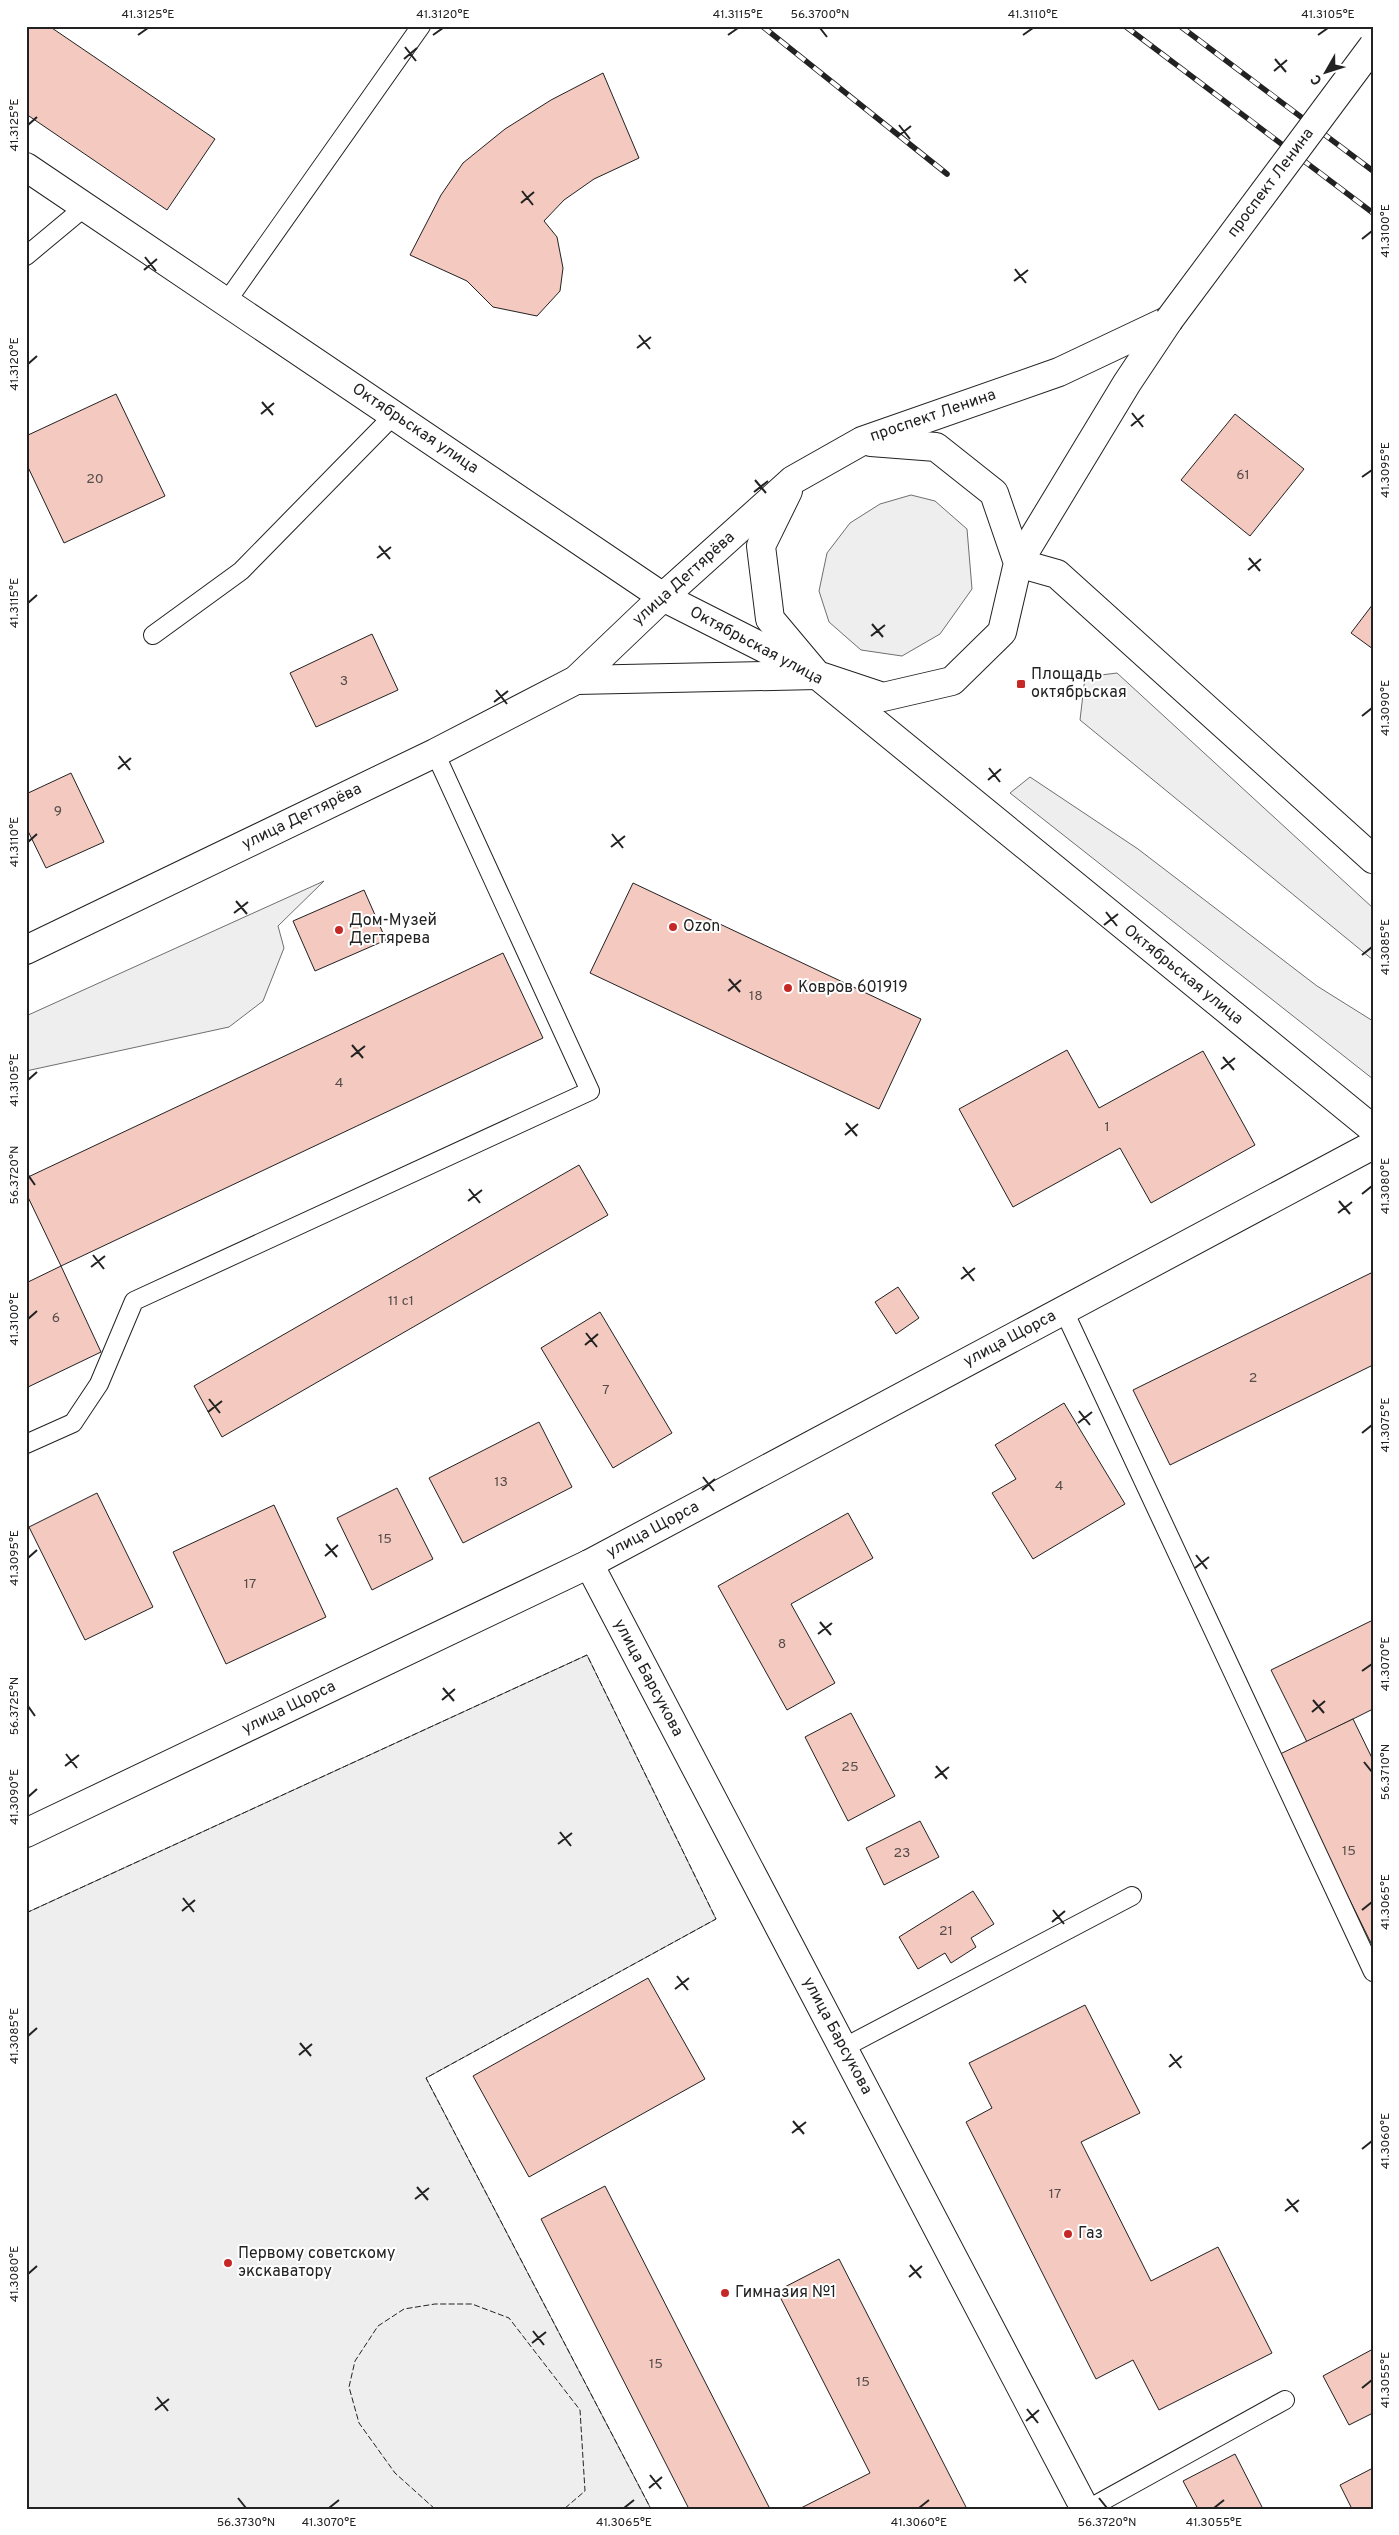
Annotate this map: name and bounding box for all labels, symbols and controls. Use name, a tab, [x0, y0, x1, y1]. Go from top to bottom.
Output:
text: 41.3125°E	[121, 7, 175, 23]
text: 41.3120°E	[416, 7, 470, 23]
text: 41.3115°E	[713, 7, 763, 23]
text: 56.3700°N	[790, 7, 850, 23]
text: 41.3110°E	[1008, 7, 1058, 23]
text: 41.3105°E	[1301, 7, 1355, 23]
north arrow	[1302, 48, 1352, 98]
text: С	[1308, 70, 1326, 88]
text: 41.3125°E	[7, 98, 23, 152]
street label: проспект Ленина	[1223, 124, 1319, 242]
text: 41.3100°E	[1378, 204, 1394, 258]
text: 41.3120°E	[7, 337, 23, 391]
street label: Октябрьская улица	[348, 379, 482, 479]
street label: проспект Ленина	[867, 385, 999, 447]
text: 41.3095°E	[1378, 442, 1394, 498]
house number: 61	[1236, 467, 1250, 484]
house number: 20	[86, 471, 104, 488]
street label: улица Дегтярёва	[629, 528, 739, 630]
text: 41.3115°E	[7, 578, 23, 628]
street label: Октябрьская улица	[686, 602, 826, 690]
place label: Площадь октябрьская	[1031, 665, 1127, 703]
house number: 3	[340, 673, 348, 690]
marker: Площадь октябрьская	[1015, 678, 1027, 690]
text: 41.3090°E	[1378, 680, 1394, 736]
street label: улица Дегтярёва	[239, 779, 365, 855]
house number: 9	[54, 803, 62, 820]
text: 41.3110°E	[7, 817, 23, 867]
place label: Дом-Музей Дегтярева	[349, 911, 437, 949]
place label: Ozon	[683, 917, 720, 937]
text: 41.3085°E	[1378, 919, 1394, 975]
marker: Ozon	[667, 921, 679, 933]
street label: Октябрьская улица	[1119, 921, 1247, 1029]
marker: Дом-Музей Дегтярева	[333, 924, 345, 936]
place label: Ковров 601919	[798, 978, 908, 998]
marker: Ковров 601919	[782, 982, 794, 994]
house number: 18	[749, 988, 763, 1005]
text: 41.3105°E	[7, 1053, 23, 1107]
house number: 4	[335, 1075, 343, 1092]
house number: 1	[1104, 1119, 1110, 1136]
text: 56.3720°N	[7, 1146, 23, 1204]
text: 41.3080°E	[1378, 1158, 1394, 1214]
text: 41.3100°E	[7, 1292, 23, 1346]
house number: 11 с1	[388, 1293, 414, 1310]
street label: улица Щорса	[960, 1306, 1060, 1372]
house number: 6	[52, 1310, 60, 1327]
house number: 2	[1249, 1370, 1257, 1387]
house number: 7	[602, 1382, 610, 1399]
text: 41.3075°E	[1378, 1398, 1394, 1452]
house number: 13	[494, 1474, 508, 1491]
house number: 4	[1055, 1478, 1063, 1495]
street label: улица Щорса	[603, 1497, 703, 1563]
text: 41.3095°E	[7, 1530, 23, 1586]
house number: 15	[378, 1531, 392, 1548]
house number: 17	[244, 1576, 256, 1593]
street label: улица Барсукова	[609, 1616, 687, 1740]
house number: 8	[778, 1636, 786, 1653]
text: 41.3070°E	[1378, 1637, 1394, 1691]
text: 56.3725°N	[7, 1677, 23, 1735]
street label: улица Щорса	[239, 1677, 339, 1739]
text: 56.3710°N	[1378, 1744, 1394, 1800]
house number: 25	[841, 1759, 859, 1776]
text: 41.3090°E	[7, 1769, 23, 1825]
house number: 15	[1342, 1843, 1356, 1860]
house number: 23	[894, 1845, 911, 1862]
text: 41.3065°E	[1378, 1874, 1394, 1930]
house number: 21	[939, 1923, 953, 1940]
street label: улица Барсукова	[798, 1974, 876, 2098]
text: 41.3085°E	[7, 2008, 23, 2064]
text: 41.3060°E	[1378, 2113, 1394, 2169]
house number: 17	[1049, 2186, 1061, 2203]
place label: Газ	[1078, 2224, 1103, 2244]
marker: Газ	[1062, 2228, 1074, 2240]
place label: Первому советскому экскаватору	[238, 2244, 395, 2282]
text: 41.3080°E	[7, 2246, 23, 2302]
marker: Первому советскому экскаватору	[222, 2257, 234, 2269]
place label: Гимназия №1	[735, 2283, 836, 2303]
marker: Гимназия №1	[719, 2287, 731, 2299]
text: 41.3055°E	[1378, 2352, 1394, 2408]
house number: 15	[649, 2356, 663, 2373]
house number: 15	[856, 2374, 870, 2391]
text: 56.3730°N	[217, 2515, 275, 2531]
text: 41.3070°E	[302, 2515, 356, 2531]
text: 41.3065°E	[596, 2515, 652, 2531]
text: 41.3060°E	[891, 2515, 947, 2531]
text: 56.3720°N	[1078, 2515, 1136, 2531]
text: 41.3055°E	[1186, 2515, 1242, 2531]

